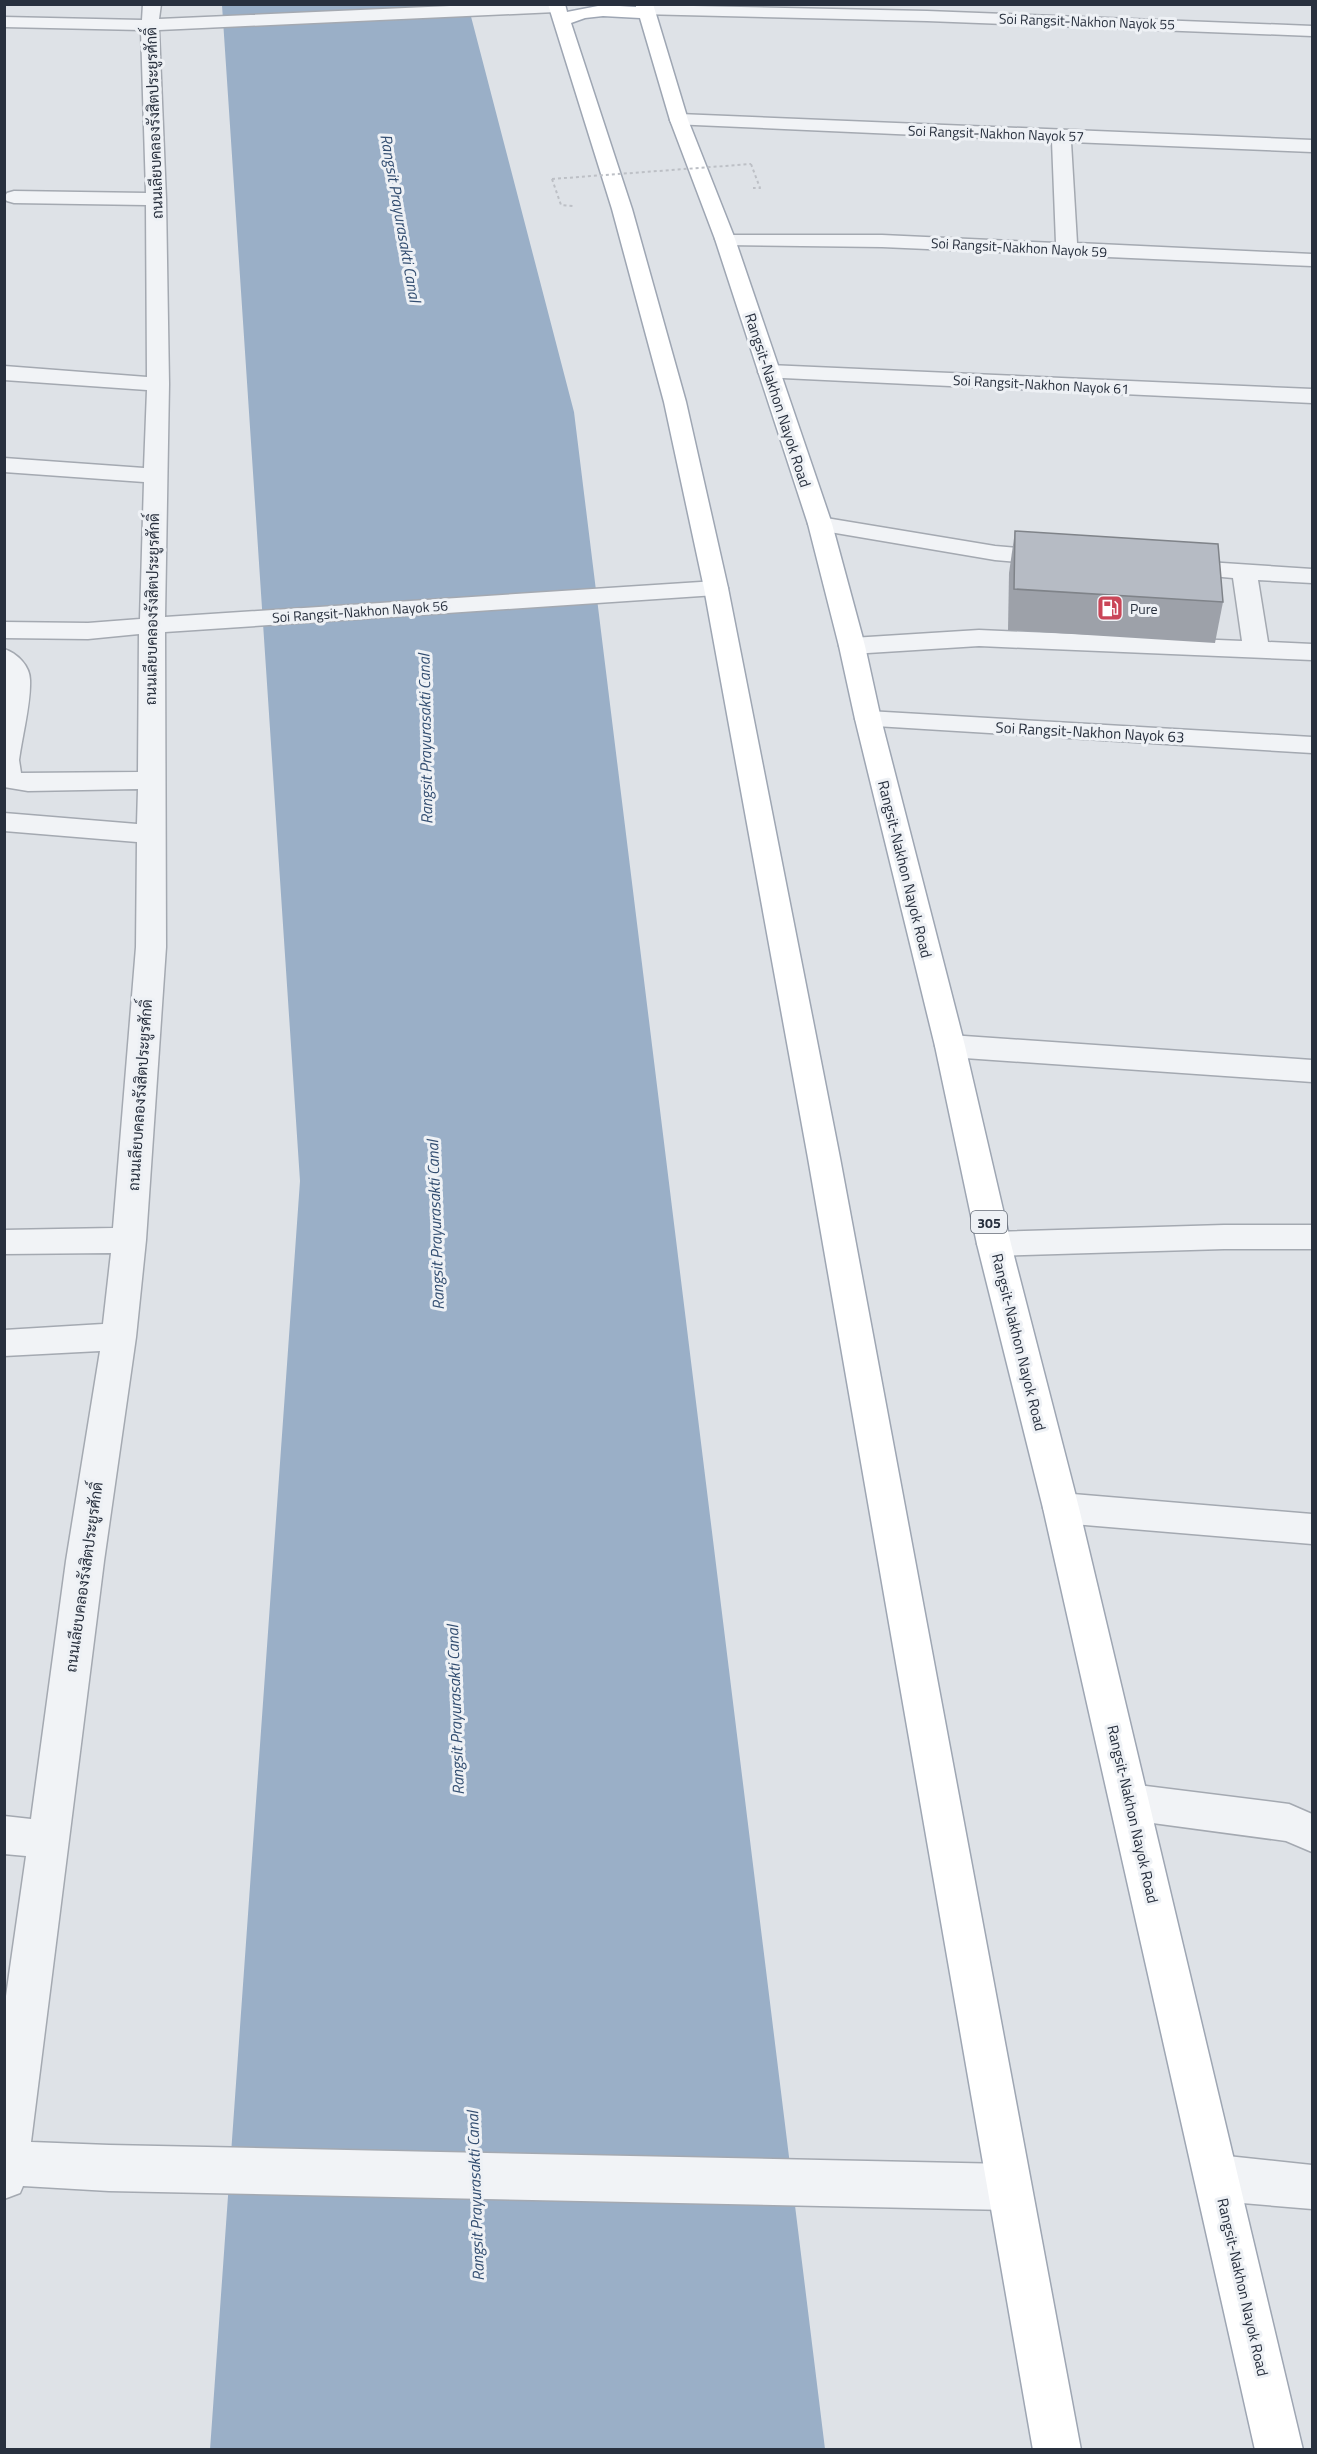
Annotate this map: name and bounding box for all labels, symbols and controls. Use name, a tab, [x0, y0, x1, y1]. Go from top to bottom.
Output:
street label: Soi Rangsit-Nakhon Nayok 55	[998, 7, 1176, 35]
street label: ถนนเลียบคลองรังสิตประยูรศักดิ์	[136, 27, 169, 220]
street label: Soi Rangsit-Nakhon Nayok 57	[907, 119, 1085, 147]
water label: Rangsit Prayurasakti Canal	[374, 132, 428, 305]
street label: Soi Rangsit-Nakhon Nayok 59	[930, 232, 1108, 262]
street label: Rangsit-Nakhon Nayok Road	[739, 310, 817, 490]
street label: Soi Rangsit-Nakhon Nayok 61	[952, 369, 1130, 399]
street label: ถนนเลียบคลองรังสิตประยูรศักดิ์	[136, 513, 165, 705]
fuel station icon: Pure	[1095, 593, 1125, 623]
street label: Soi Rangsit-Nakhon Nayok 56	[271, 594, 449, 628]
place label: Pure	[1130, 598, 1158, 619]
water label: Rangsit Prayurasakti Canal	[411, 652, 438, 824]
street label: Soi Rangsit-Nakhon Nayok 63	[995, 716, 1185, 748]
street label: Rangsit-Nakhon Nayok Road	[872, 778, 938, 960]
street label: ถนนเลียบคลองรังสิตประยูรศักดิ์	[119, 998, 158, 1192]
water label: Rangsit Prayurasakti Canal	[420, 1138, 450, 1310]
road number: 305	[971, 1211, 1007, 1233]
street label: Rangsit-Nakhon Nayok Road	[986, 1251, 1052, 1433]
street label: ถนนเลียบคลองรังสิตประยูรศักดิ์	[56, 1480, 109, 1674]
water label: Rangsit Prayurasakti Canal	[440, 1623, 470, 1795]
street label: Rangsit-Nakhon Nayok Road	[1101, 1723, 1165, 1905]
water label: Rangsit Prayurasakti Canal	[460, 2109, 490, 2281]
street label: Rangsit-Nakhon Nayok Road	[1211, 2196, 1275, 2378]

